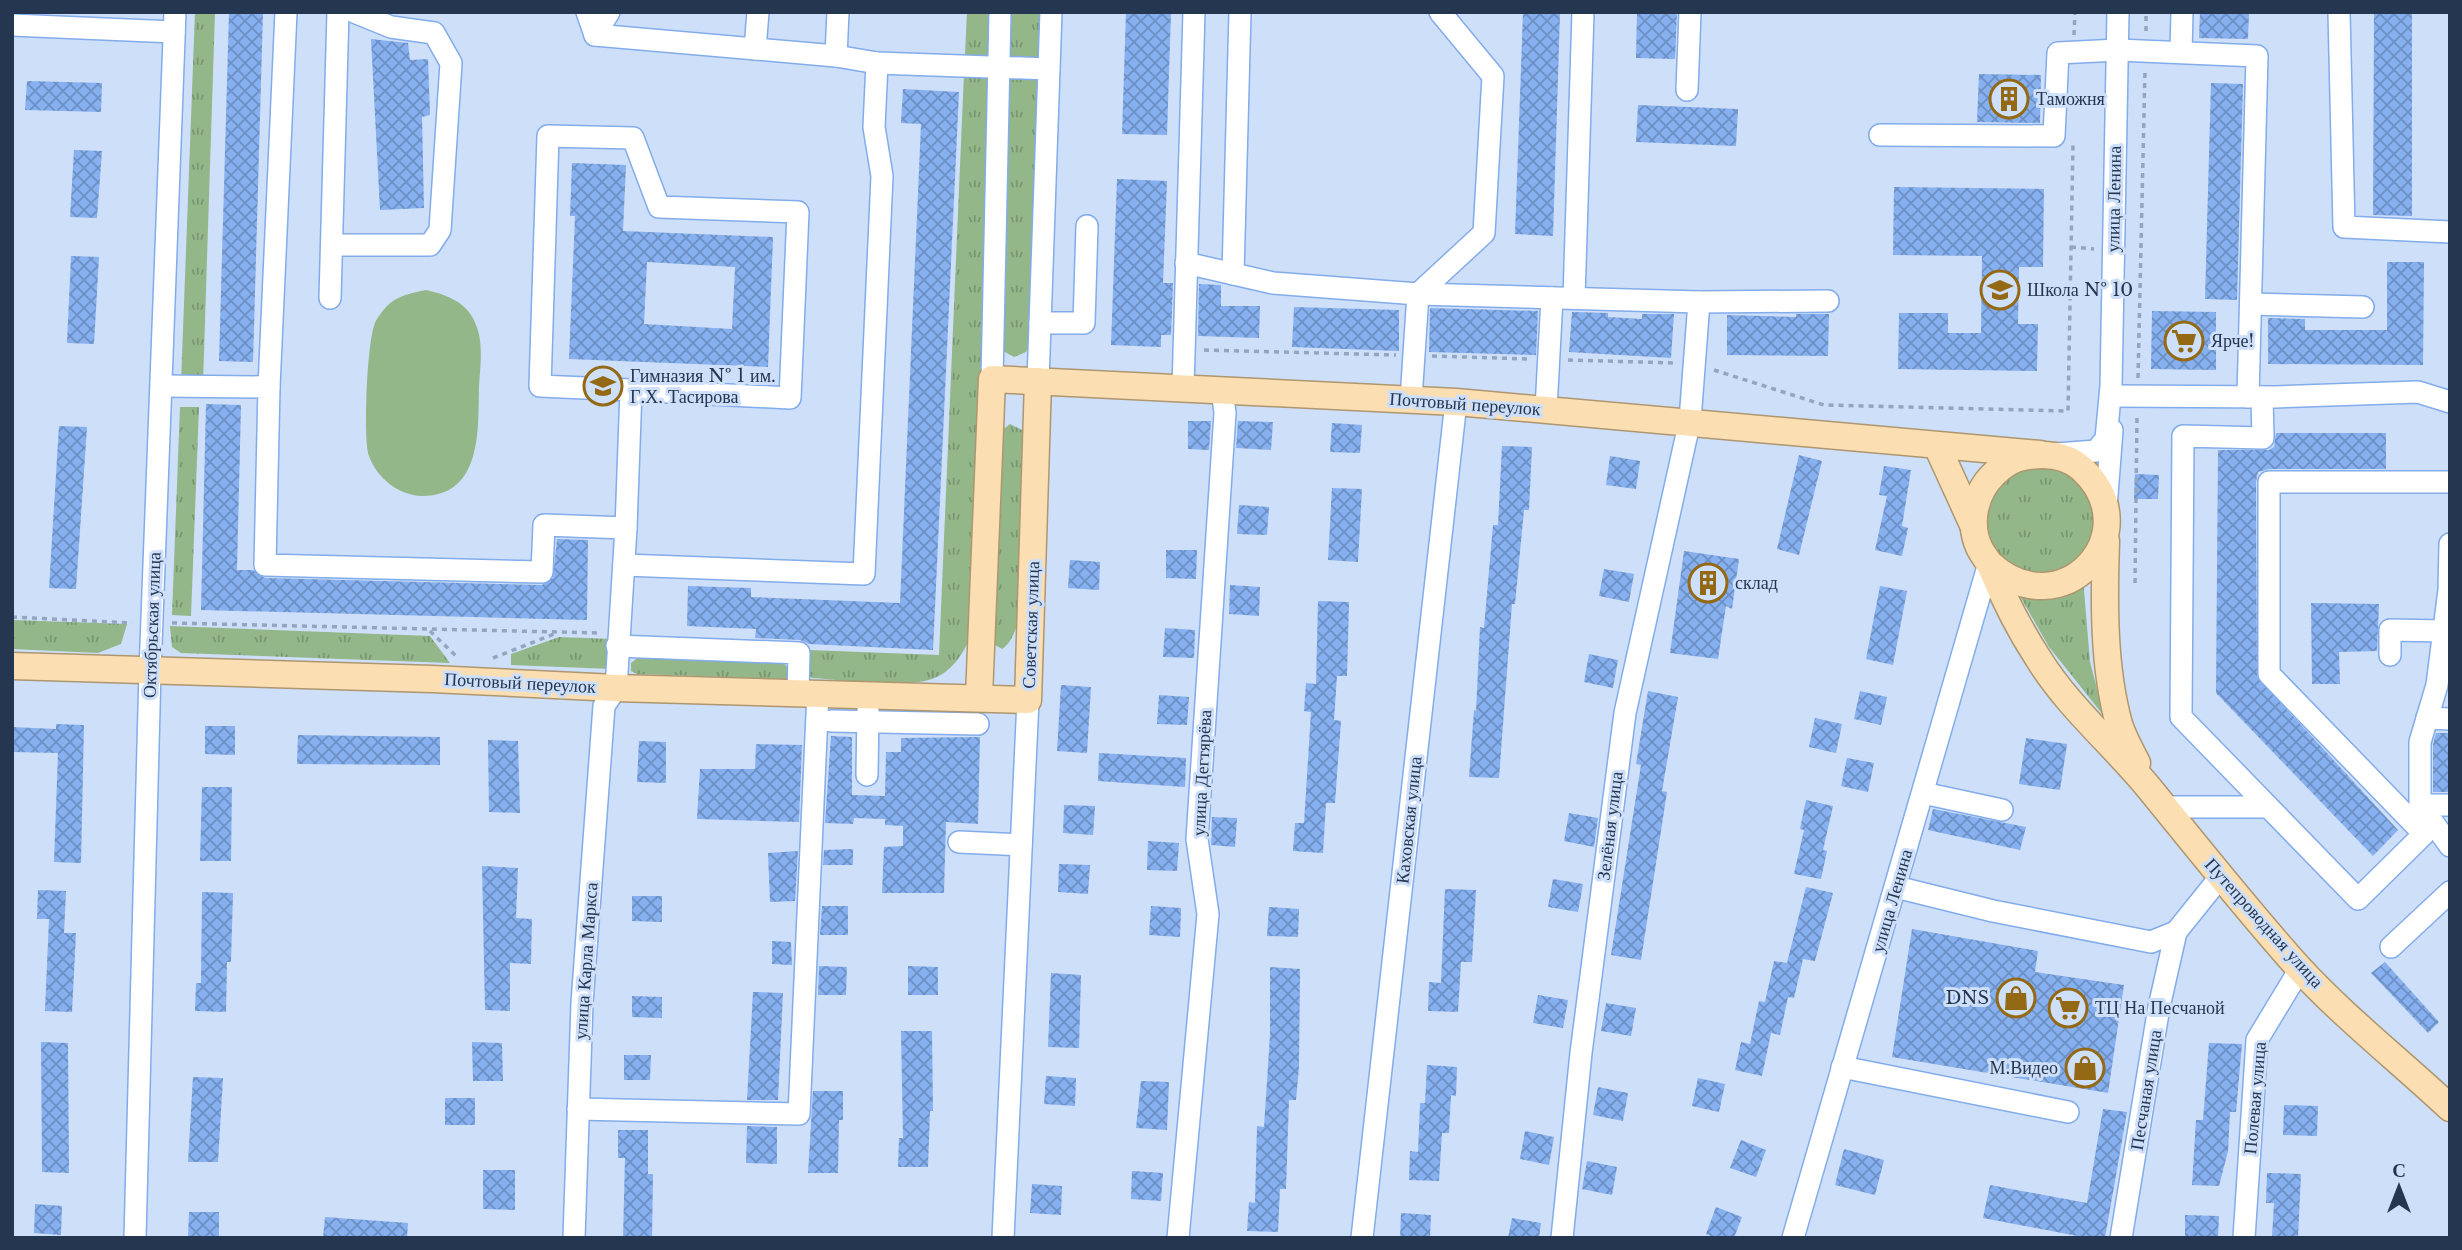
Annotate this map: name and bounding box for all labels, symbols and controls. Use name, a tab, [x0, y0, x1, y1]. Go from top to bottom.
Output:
building icon: Таможня	[1988, 78, 2030, 120]
place label: Таможня	[2036, 88, 2105, 110]
street label: улица Ленина	[2102, 146, 2126, 252]
school or university icon: Школа № 10	[1979, 269, 2021, 311]
place label: Школа № 10	[2027, 279, 2133, 301]
supermarket icon: Ярче!	[2163, 320, 2205, 362]
place label: Ярче!	[2211, 330, 2254, 352]
school or university icon: Гимназия № 1 им. Г.Х. Тасирова	[582, 365, 624, 407]
place label: Гимназия № 1 им. Г.Х. Тасирова	[630, 365, 776, 408]
street label: Почтовый переулок	[1389, 388, 1542, 420]
street label: Октябрьская улица	[138, 552, 166, 698]
street label: Советская улица	[1018, 561, 1044, 689]
building icon: склад	[1687, 562, 1729, 604]
place label: склад	[1735, 572, 1778, 594]
street label: Почтовый переулок	[444, 668, 597, 698]
street label: улица Дегтярёва	[1188, 709, 1216, 837]
street label: Каховская улица	[1391, 755, 1427, 885]
street label: Зелёная улица	[1592, 770, 1628, 882]
street label: улица Ленина	[1867, 847, 1917, 955]
street label: Путепроводная улица	[2200, 854, 2328, 992]
street label: улица Карла Маркса	[570, 882, 602, 1040]
shop icon: DNS	[1995, 977, 2037, 1019]
place label: DNS	[1946, 987, 1989, 1009]
supermarket icon: ТЦ На Песчаной	[2047, 987, 2089, 1029]
place label: ТЦ На Песчаной	[2095, 997, 2225, 1019]
street label: Песчаная улица	[2126, 1028, 2166, 1152]
street label: Полевая улица	[2239, 1041, 2271, 1155]
shop icon: М.Видео	[2064, 1047, 2106, 1089]
place label: М.Видео	[1989, 1057, 2058, 1079]
north arrow	[2364, 1152, 2434, 1222]
text: С	[2392, 1159, 2406, 1182]

